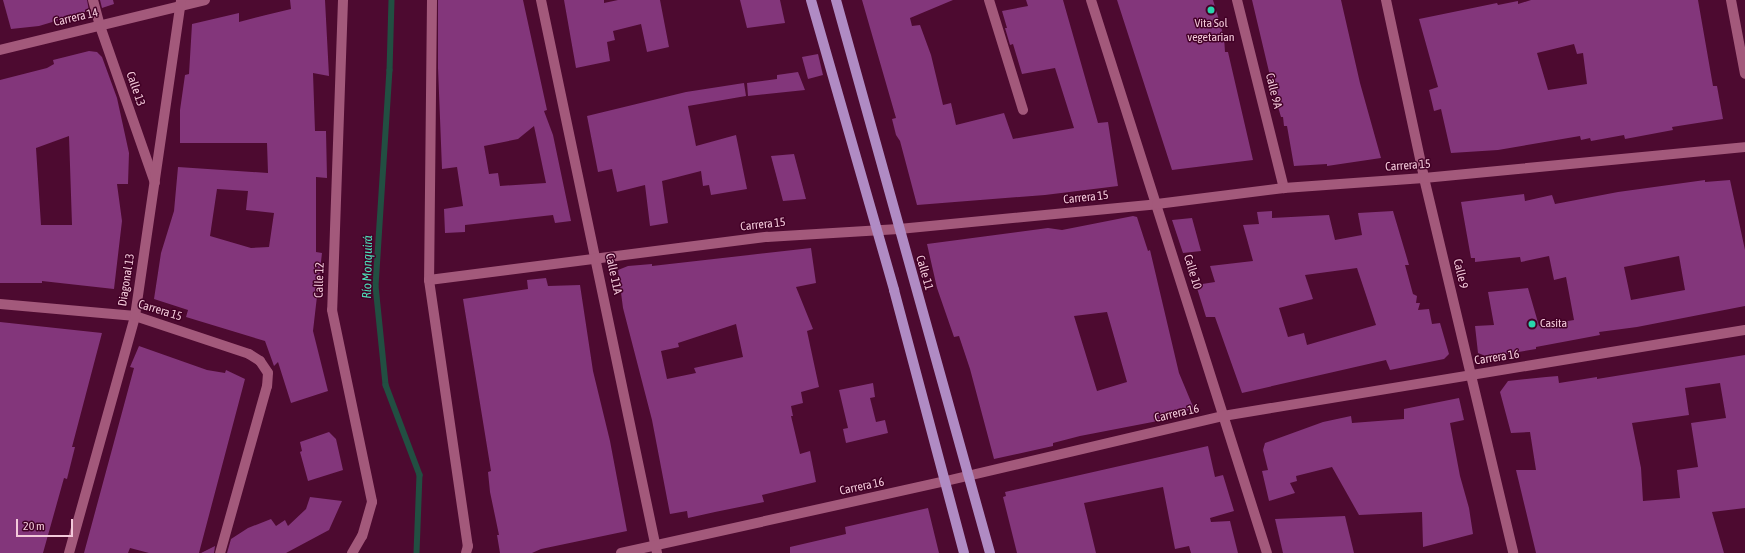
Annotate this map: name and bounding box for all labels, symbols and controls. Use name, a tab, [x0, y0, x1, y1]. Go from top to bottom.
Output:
marker: Vita Sol vegetarian	[1206, 5, 1216, 15]
street label: Carrera 14	[52, 6, 100, 30]
place label: Vita Sol vegetarian	[1187, 17, 1235, 45]
street label: Calle 13	[122, 70, 148, 108]
street label: Calle 9A	[1262, 72, 1284, 110]
street label: Carrera 15	[1385, 157, 1431, 175]
street label: Carrera 15	[1063, 188, 1109, 208]
street label: Carrera 15	[740, 215, 786, 235]
water label: Río Monquirá	[360, 235, 376, 299]
street label: Calle 11A	[602, 252, 624, 296]
street label: Diagonal 13	[116, 253, 138, 307]
street label: Calle 10	[1180, 253, 1204, 291]
street label: Calle 11	[912, 254, 936, 292]
street label: Calle 9	[1450, 258, 1470, 290]
street label: Calle 12	[312, 262, 328, 298]
street label: Carrera 15	[136, 297, 184, 325]
place label: Casita	[1540, 317, 1567, 331]
marker: Casita	[1527, 319, 1537, 329]
street label: Carrera 16	[1473, 347, 1521, 369]
street label: Carrera 16	[1153, 402, 1201, 426]
street label: Carrera 16	[838, 475, 886, 499]
scale bar	[18, 511, 75, 537]
text: 20 m	[23, 519, 45, 533]

